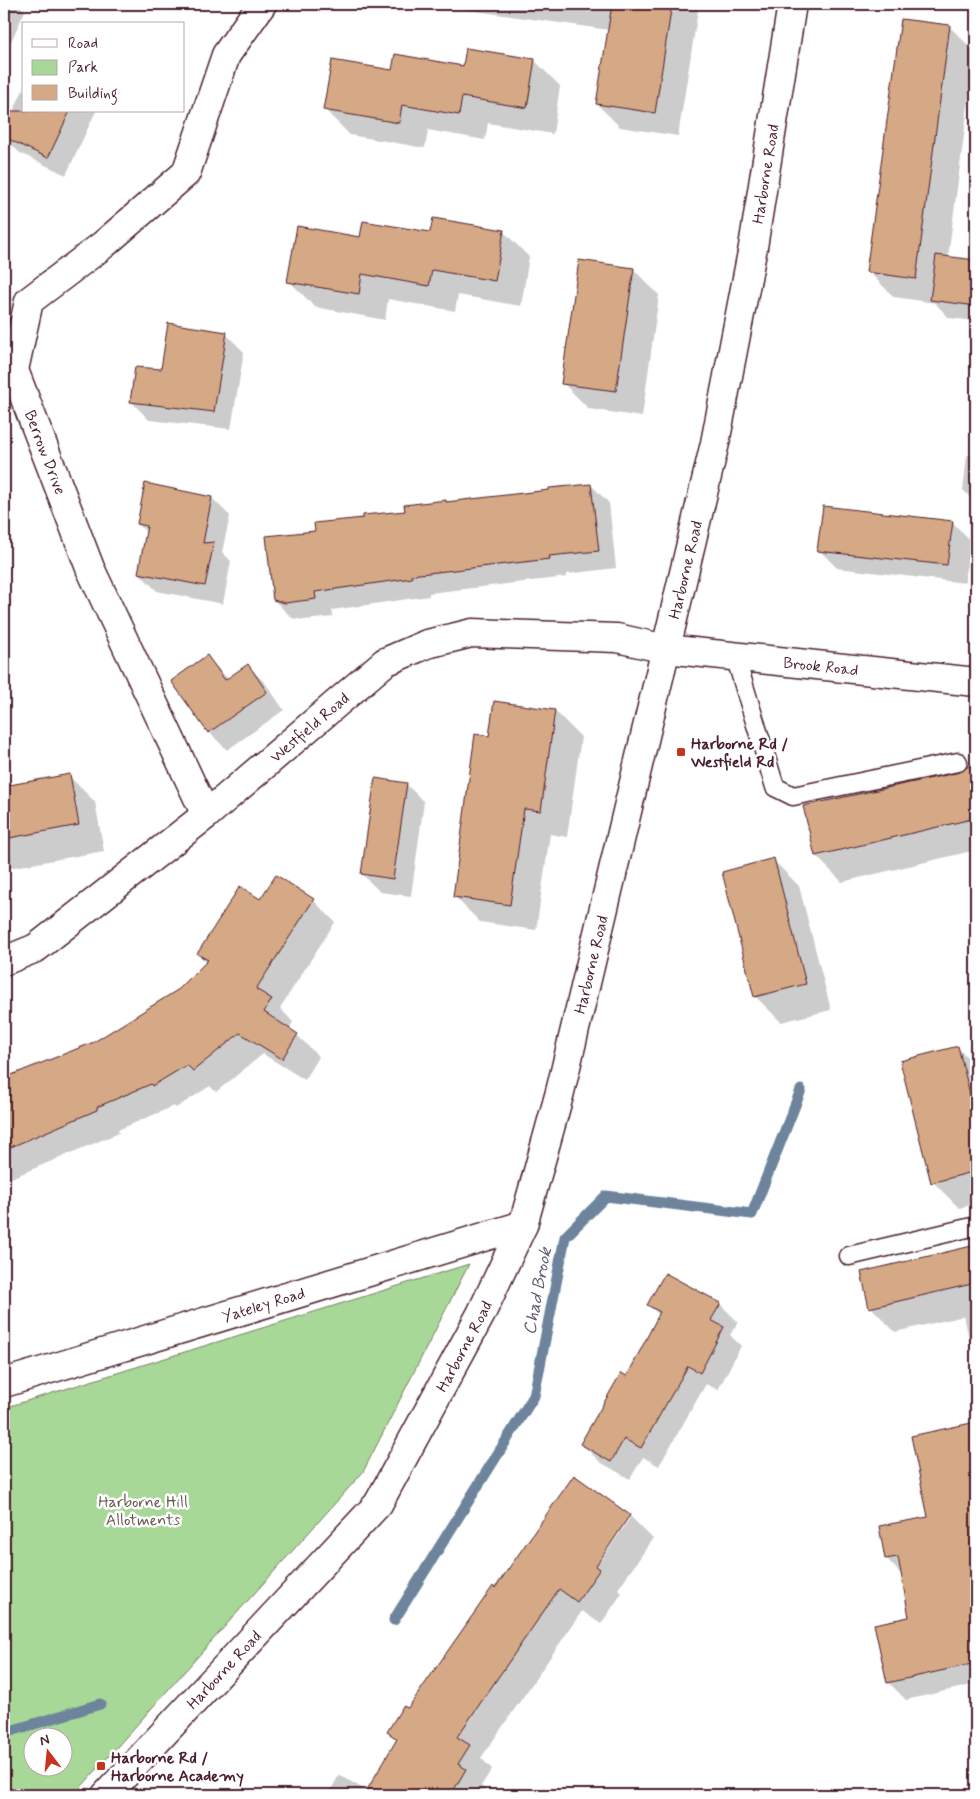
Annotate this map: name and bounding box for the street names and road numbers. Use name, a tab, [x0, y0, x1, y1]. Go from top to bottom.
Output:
street label: Harborne Road	[748, 123, 785, 225]
street label: Berrow Drive	[19, 407, 70, 498]
street label: Harborne Road	[664, 519, 708, 621]
street label: Brook Road	[782, 653, 860, 681]
street label: Westfield Road	[266, 688, 354, 768]
street label: Harborne Road	[570, 913, 614, 1016]
street label: Yateley Road	[220, 1283, 308, 1328]
street label: Harborne Road	[432, 1298, 498, 1396]
street label: Harborne Road	[183, 1626, 267, 1714]

